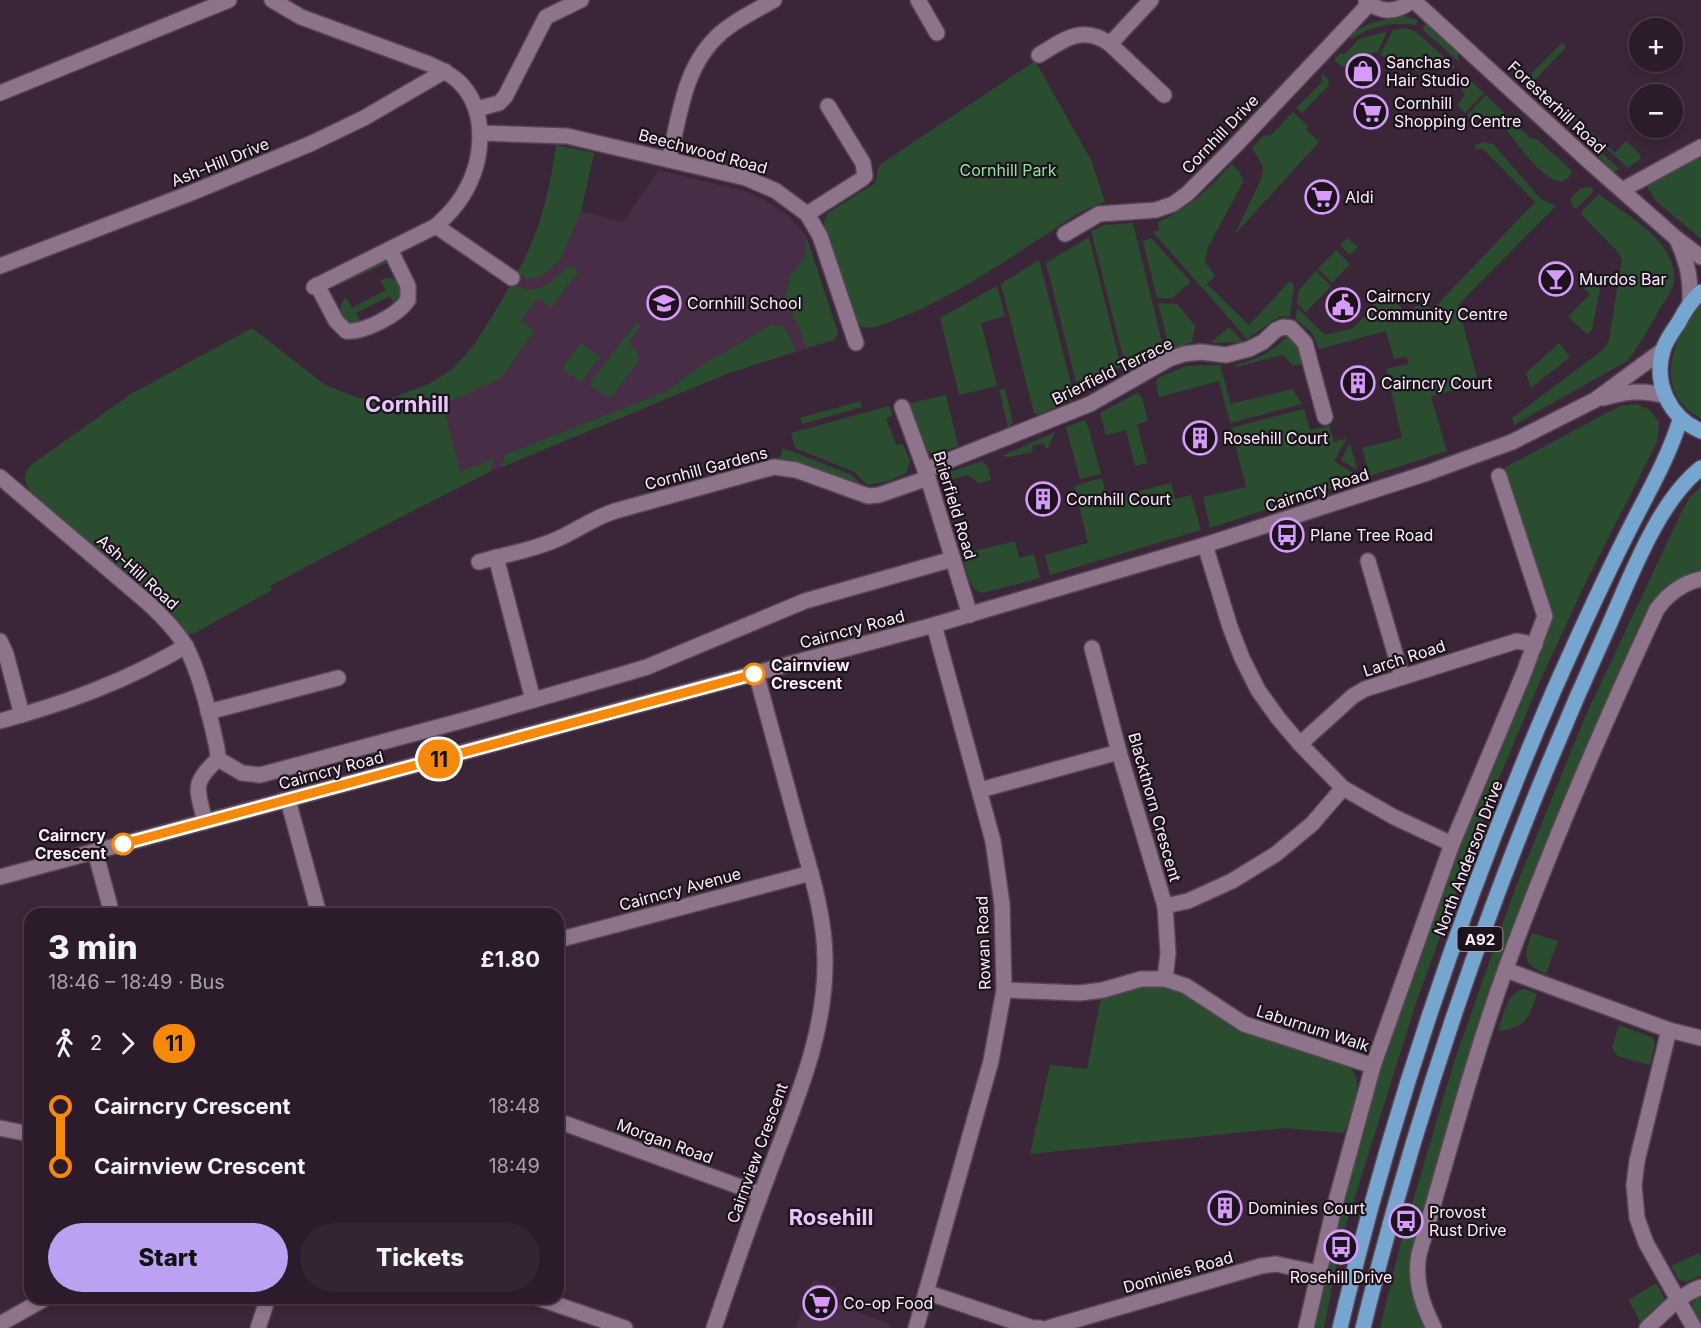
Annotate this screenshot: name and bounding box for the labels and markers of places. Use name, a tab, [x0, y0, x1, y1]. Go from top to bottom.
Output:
place label: Sanchas Hair Studio	[1386, 52, 1470, 90]
shop icon: Sanchas Hair Studio	[1345, 53, 1381, 89]
place label: Cornhill Shopping Centre	[1394, 93, 1521, 131]
supermarket icon: Cornhill Shopping Centre	[1353, 94, 1389, 130]
supermarket icon: Aldi	[1304, 179, 1340, 215]
place label: Aldi	[1345, 187, 1374, 207]
bar icon: Murdos Bar	[1538, 261, 1574, 297]
place label: Murdos Bar	[1579, 269, 1666, 289]
school or university icon: Cornhill School	[646, 285, 682, 321]
place label: Cairncry Community Centre	[1366, 286, 1508, 324]
public building icon: Cairncry Community Centre	[1325, 287, 1361, 323]
place label: Cornhill School	[687, 293, 802, 313]
building icon: Cairncry Court	[1340, 365, 1376, 401]
place label: Cairncry Court	[1381, 373, 1492, 393]
building icon: Rosehill Court	[1182, 420, 1218, 456]
place label: Rosehill Court	[1223, 428, 1328, 448]
building icon: Cornhill Court	[1025, 481, 1061, 517]
place label: Cornhill Court	[1066, 489, 1171, 509]
bus stop icon: Plane Tree Road	[1269, 517, 1305, 553]
place label: Plane Tree Road	[1310, 525, 1433, 545]
place label: Cairnview Crescent	[771, 655, 850, 693]
marker: Cairnview Crescent	[743, 663, 765, 685]
place label: Cairncry Crescent	[35, 825, 106, 863]
marker: Cairncry Crescent	[112, 833, 134, 855]
building icon: Dominies Court	[1207, 1190, 1243, 1226]
place label: Dominies Court	[1248, 1198, 1365, 1218]
place label: Provost Rust Drive	[1429, 1202, 1507, 1240]
bus stop icon: Provost Rust Drive	[1388, 1203, 1424, 1239]
bus stop icon: Rosehill Drive	[1323, 1229, 1359, 1265]
place label: Rosehill Drive	[1290, 1267, 1392, 1287]
supermarket icon: Co-op Food	[802, 1285, 838, 1321]
place label: Co-op Food	[843, 1293, 933, 1313]

